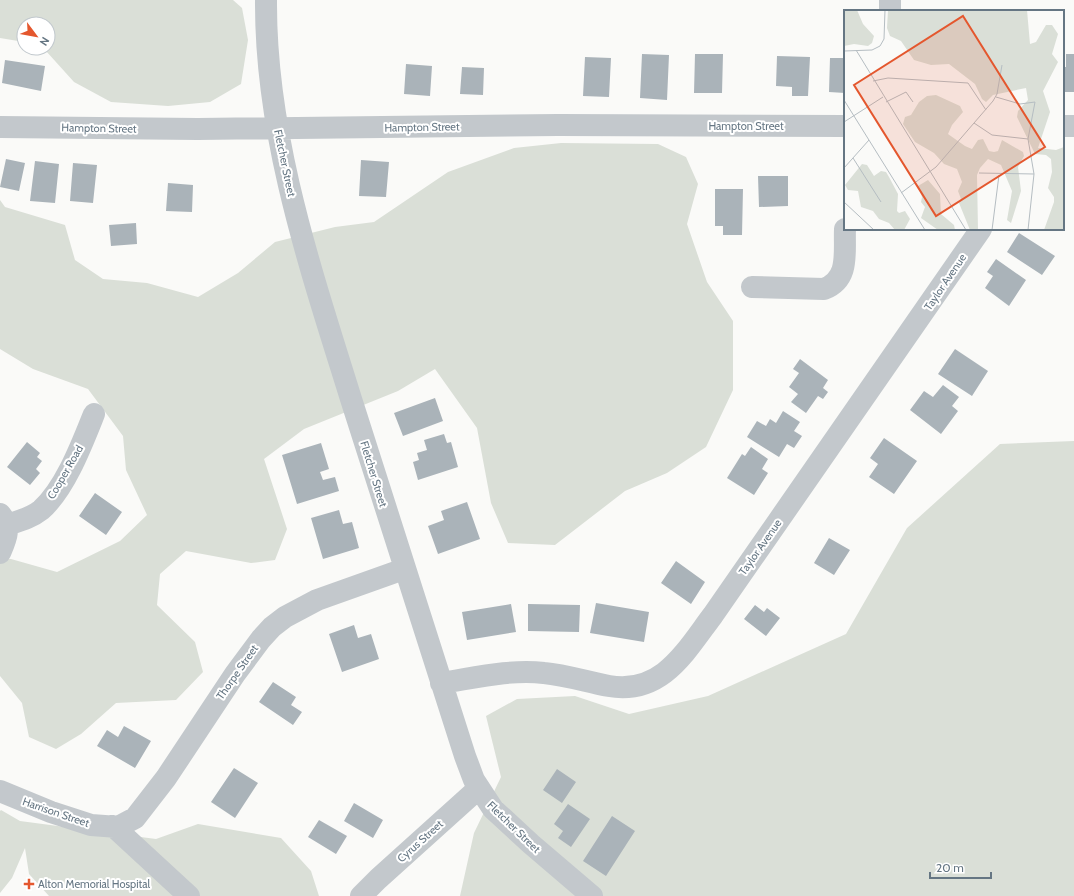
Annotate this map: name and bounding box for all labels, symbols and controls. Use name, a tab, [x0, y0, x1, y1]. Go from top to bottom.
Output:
inset map	[844, 10, 1064, 230]
north arrow	[16, 16, 56, 56]
text: N	[36, 34, 52, 48]
street label: Hampton Street	[384, 119, 460, 135]
street label: Hampton Street	[708, 119, 784, 133]
street label: Hampton Street	[61, 120, 137, 136]
street label: Fletcher Street	[271, 128, 299, 198]
street label: Taylor Avenue	[921, 251, 969, 313]
street label: Fletcher Street	[357, 439, 391, 509]
street label: Cooper Road	[44, 442, 86, 502]
street label: Taylor Avenue	[736, 516, 785, 578]
street label: Thorpe Street	[213, 642, 261, 702]
street label: Harrison Street	[21, 794, 92, 830]
street label: Fletcher Street	[485, 798, 544, 856]
street label: Cyrus Street	[394, 817, 446, 865]
scale bar	[930, 854, 991, 880]
text: 20 m	[936, 860, 964, 875]
place label: Alton Memorial Hospital	[38, 877, 151, 891]
marker: Alton Memorial Hospital	[23, 878, 35, 890]

